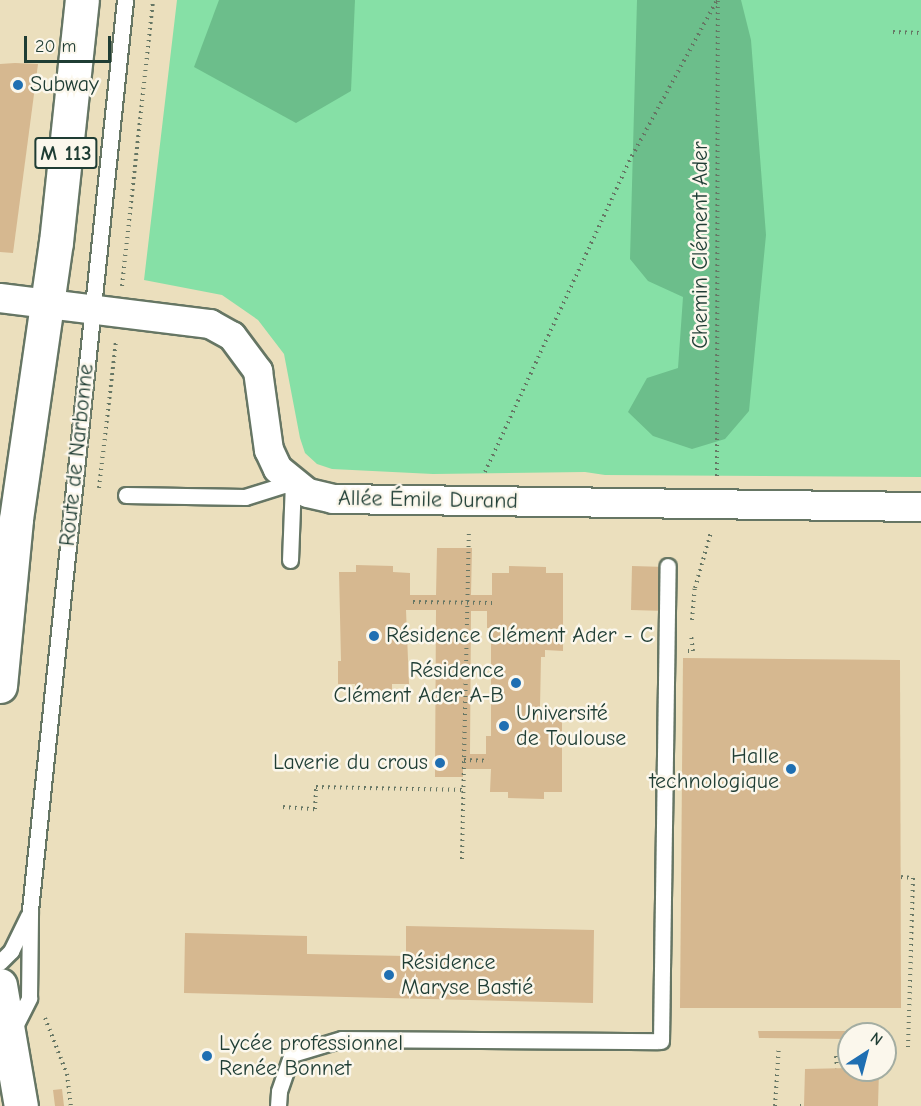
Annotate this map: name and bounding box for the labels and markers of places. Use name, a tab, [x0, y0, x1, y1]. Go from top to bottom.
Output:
place label: Subway	[30, 72, 99, 98]
marker: Subway	[11, 78, 25, 92]
place label: Résidence Clément Ader - C	[386, 623, 653, 649]
marker: Résidence Clément Ader - C	[367, 629, 381, 643]
place label: Résidence Clément Ader A-B	[334, 657, 504, 708]
marker: Résidence Clément Ader A-B	[509, 676, 523, 690]
place label: Université de Toulouse	[516, 700, 626, 752]
marker: Université de Toulouse	[497, 719, 511, 733]
place label: Halle technologique	[649, 743, 779, 794]
place label: Laverie du crous	[273, 750, 428, 776]
marker: Laverie du crous	[433, 756, 447, 770]
marker: Halle technologique	[784, 762, 798, 776]
place label: Résidence Maryse Bastié	[401, 949, 533, 1000]
marker: Résidence Maryse Bastié	[382, 968, 396, 982]
place label: Lycée professionnel Renée Bonnet	[219, 1030, 403, 1082]
marker: Lycée professionnel Renée Bonnet	[200, 1049, 214, 1063]

